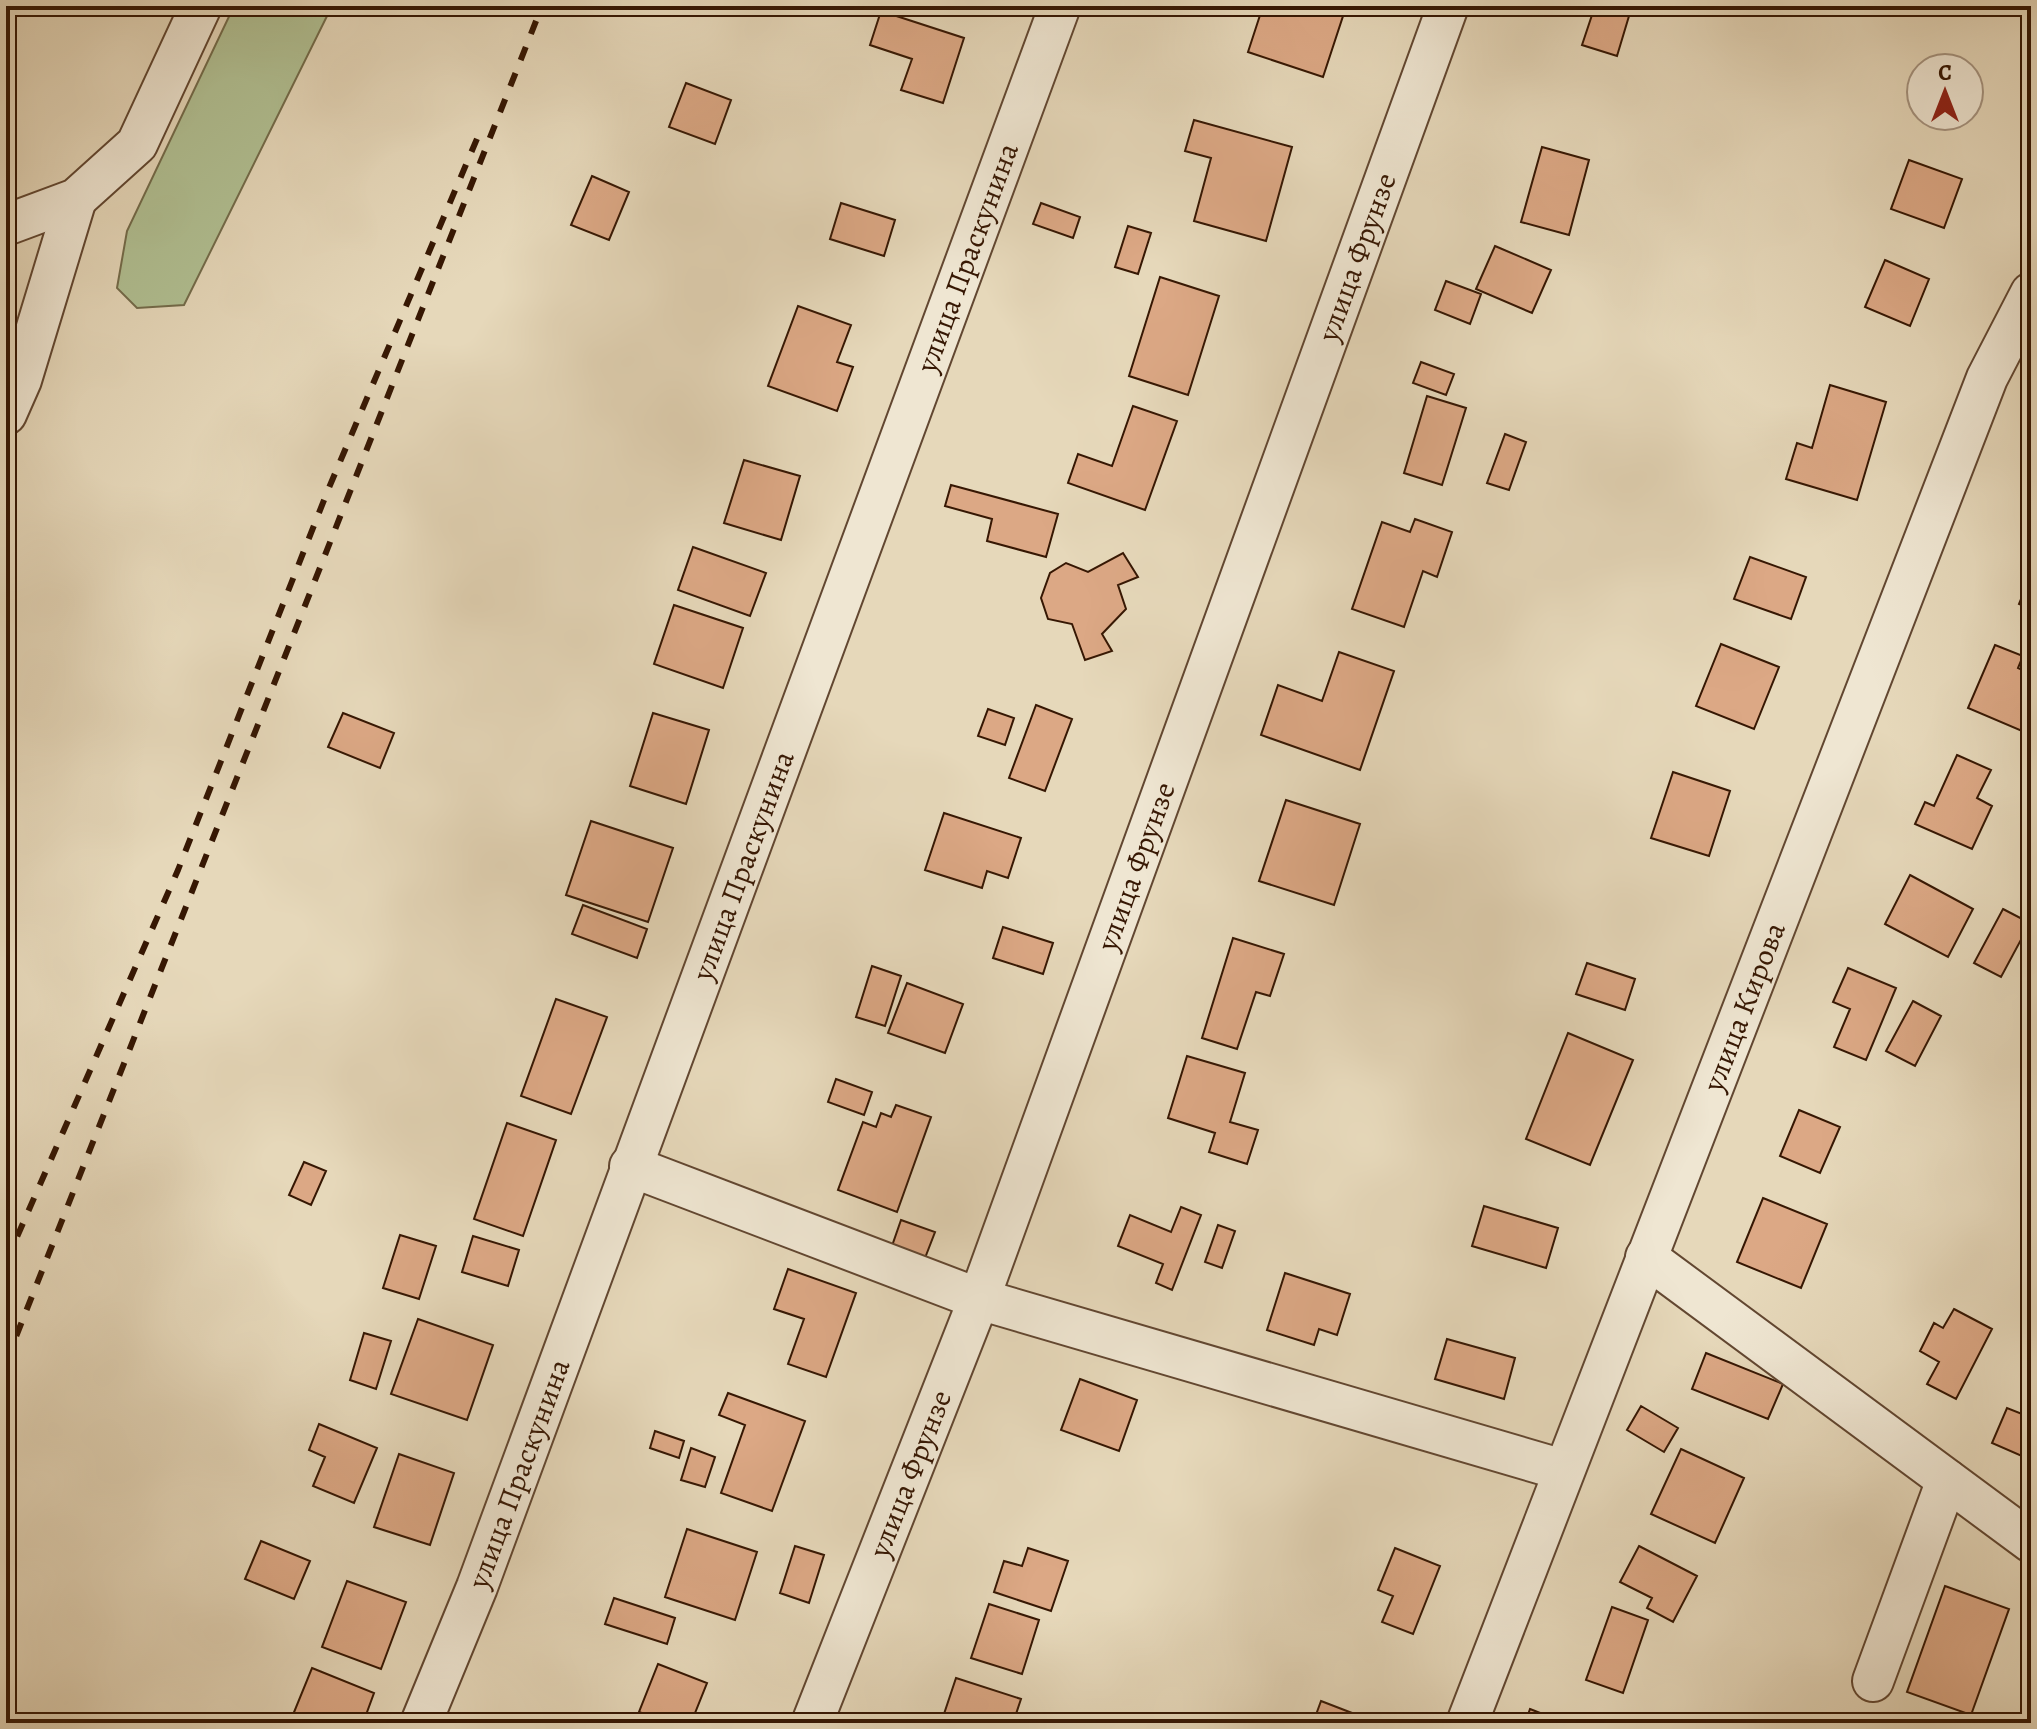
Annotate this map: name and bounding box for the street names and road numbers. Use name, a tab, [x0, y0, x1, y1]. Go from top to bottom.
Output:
street label: улица Праскунина	[906, 137, 1028, 379]
street label: улица Фрунзе	[1308, 167, 1406, 348]
street label: улица Праскунина	[682, 745, 804, 987]
street label: улица Фрунзе	[1087, 776, 1185, 957]
street label: улица Кирова	[1693, 916, 1795, 1098]
street label: улица Праскунина	[458, 1353, 580, 1595]
street label: улица Фрунзе	[859, 1384, 961, 1564]

